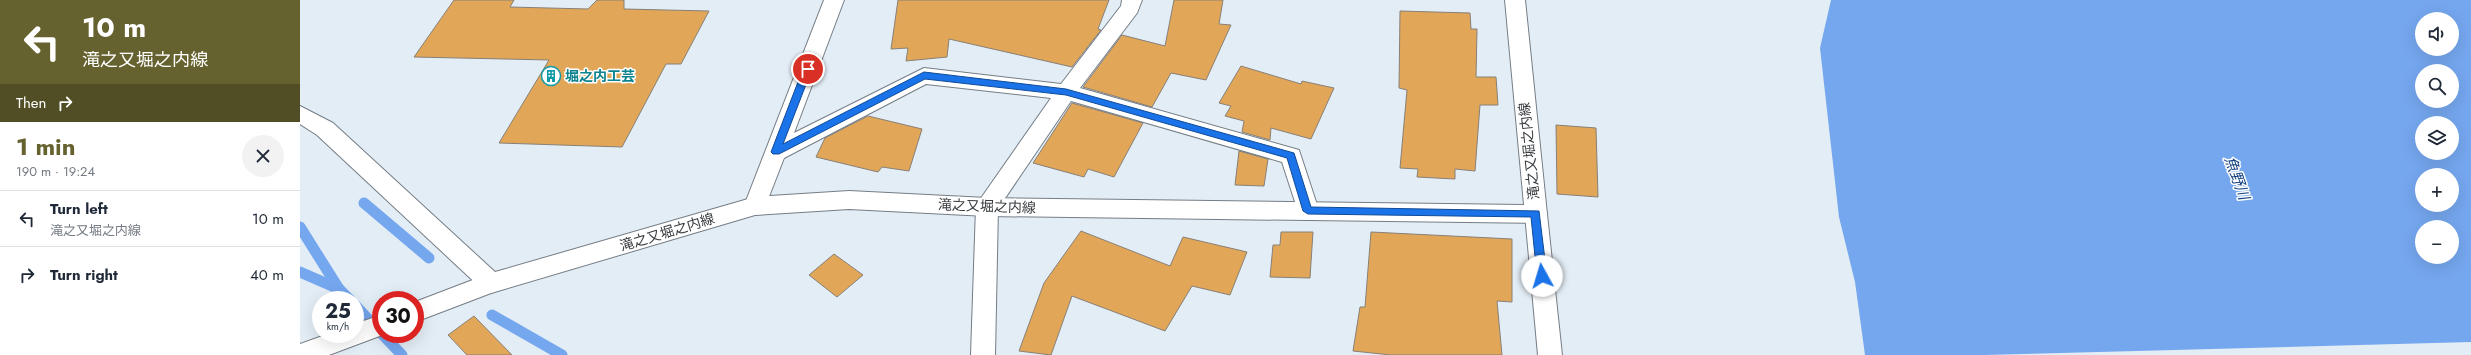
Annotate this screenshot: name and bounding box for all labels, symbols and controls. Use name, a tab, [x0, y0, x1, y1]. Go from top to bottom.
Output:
text: 10 m	[82, 7, 146, 48]
map controls	[2415, 12, 2459, 264]
button: sound	[2415, 12, 2459, 56]
icon: left	[16, 16, 68, 68]
text: 滝之又堀之内線	[82, 47, 208, 73]
pin	[791, 52, 825, 86]
icon: arrive	[797, 58, 819, 80]
button: search	[2415, 64, 2459, 108]
building icon: 堀之内工芸	[540, 65, 562, 87]
place label: 堀之内工芸	[565, 66, 635, 86]
text: Then	[16, 92, 46, 114]
icon: right	[54, 92, 76, 114]
street label: 滝之又堀之内線	[1514, 101, 1544, 201]
button: layers	[2415, 116, 2459, 160]
text: 1 min	[16, 129, 76, 164]
button: close	[242, 135, 284, 177]
water label: 魚野川	[2219, 153, 2256, 205]
text: 190 m · 19:24	[16, 162, 95, 181]
button: +	[2415, 168, 2459, 212]
street label: 滝之又堀之内線	[938, 194, 1036, 218]
text: Turn left	[50, 198, 108, 220]
icon: left	[16, 208, 38, 230]
text: 10 m	[252, 208, 284, 230]
street label: 滝之又堀之内線	[617, 208, 717, 256]
button: −	[2415, 220, 2459, 264]
text: 滝之又堀之内線	[50, 221, 141, 240]
position arrow	[1521, 255, 1563, 297]
icon: right	[16, 264, 38, 286]
text: Turn right	[50, 264, 118, 286]
text: 40 m	[250, 264, 284, 286]
speed limit sign: 30	[372, 291, 424, 343]
text: 25	[325, 297, 351, 326]
text: km/h	[327, 319, 349, 334]

